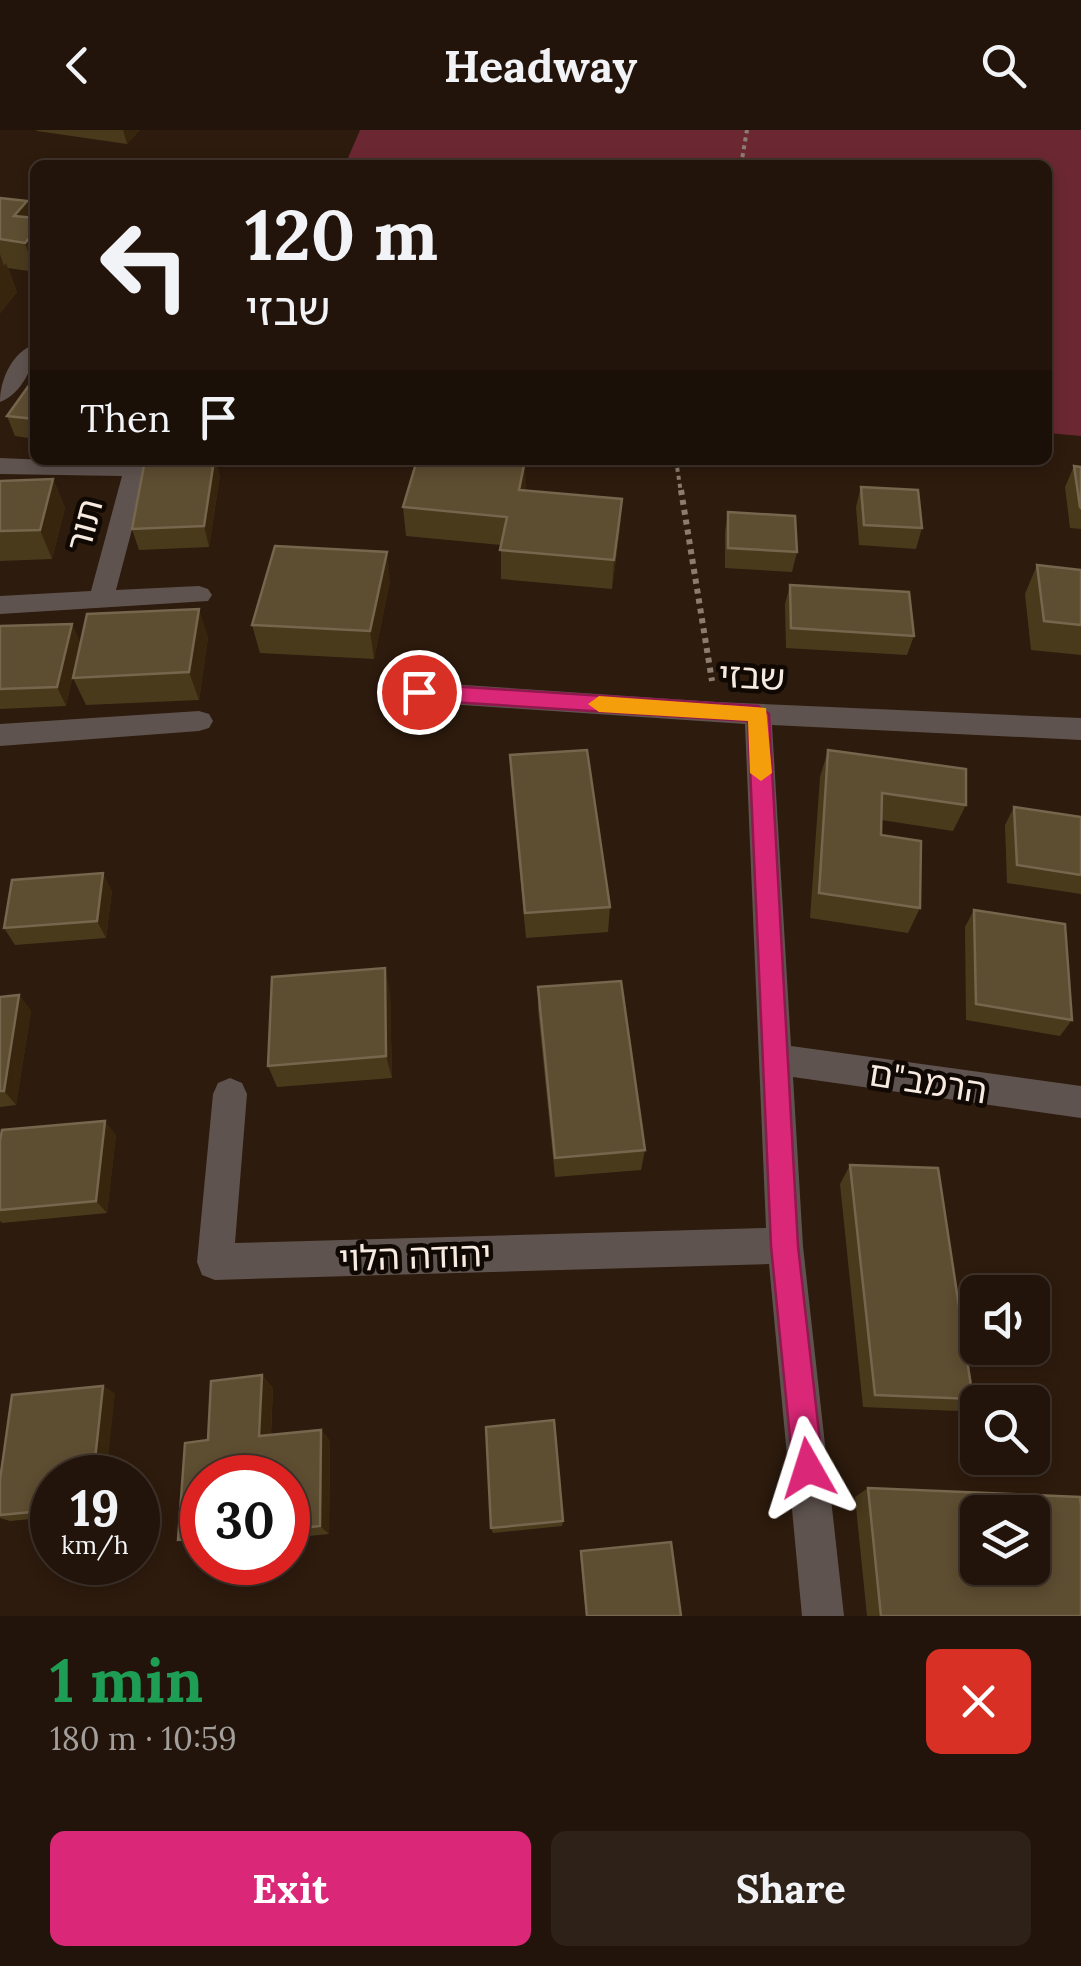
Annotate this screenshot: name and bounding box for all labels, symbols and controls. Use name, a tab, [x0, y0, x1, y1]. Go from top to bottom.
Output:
text: Headway	[444, 37, 637, 94]
icon: back	[50, 38, 105, 93]
icon: search	[976, 38, 1031, 93]
text: 120 m	[245, 190, 438, 279]
icon: left	[80, 200, 210, 330]
text: שבזי	[245, 280, 331, 337]
icon: arrive	[191, 390, 246, 445]
text: Then	[80, 394, 171, 442]
street label: תור	[55, 494, 113, 556]
pin	[377, 650, 462, 735]
street label: שבזי	[718, 652, 786, 700]
icon: arrive	[392, 665, 447, 720]
street label: הרמב"ם	[866, 1050, 990, 1114]
street label: יהודה הלוי	[338, 1231, 492, 1281]
map controls	[960, 1275, 1050, 1585]
button: sound	[960, 1275, 1050, 1365]
button: search	[960, 1385, 1050, 1475]
position arrow	[756, 1416, 860, 1520]
speed limit sign: 30	[180, 1455, 310, 1585]
text: 19	[70, 1476, 120, 1540]
button: layers	[960, 1495, 1050, 1585]
text: km/h	[61, 1529, 129, 1561]
text: 1 min	[50, 1642, 203, 1718]
button: close	[926, 1649, 1031, 1754]
text: 180 m · 10:59	[50, 1718, 237, 1759]
button: Exit	[50, 1831, 531, 1946]
button: Share	[551, 1831, 1031, 1946]

